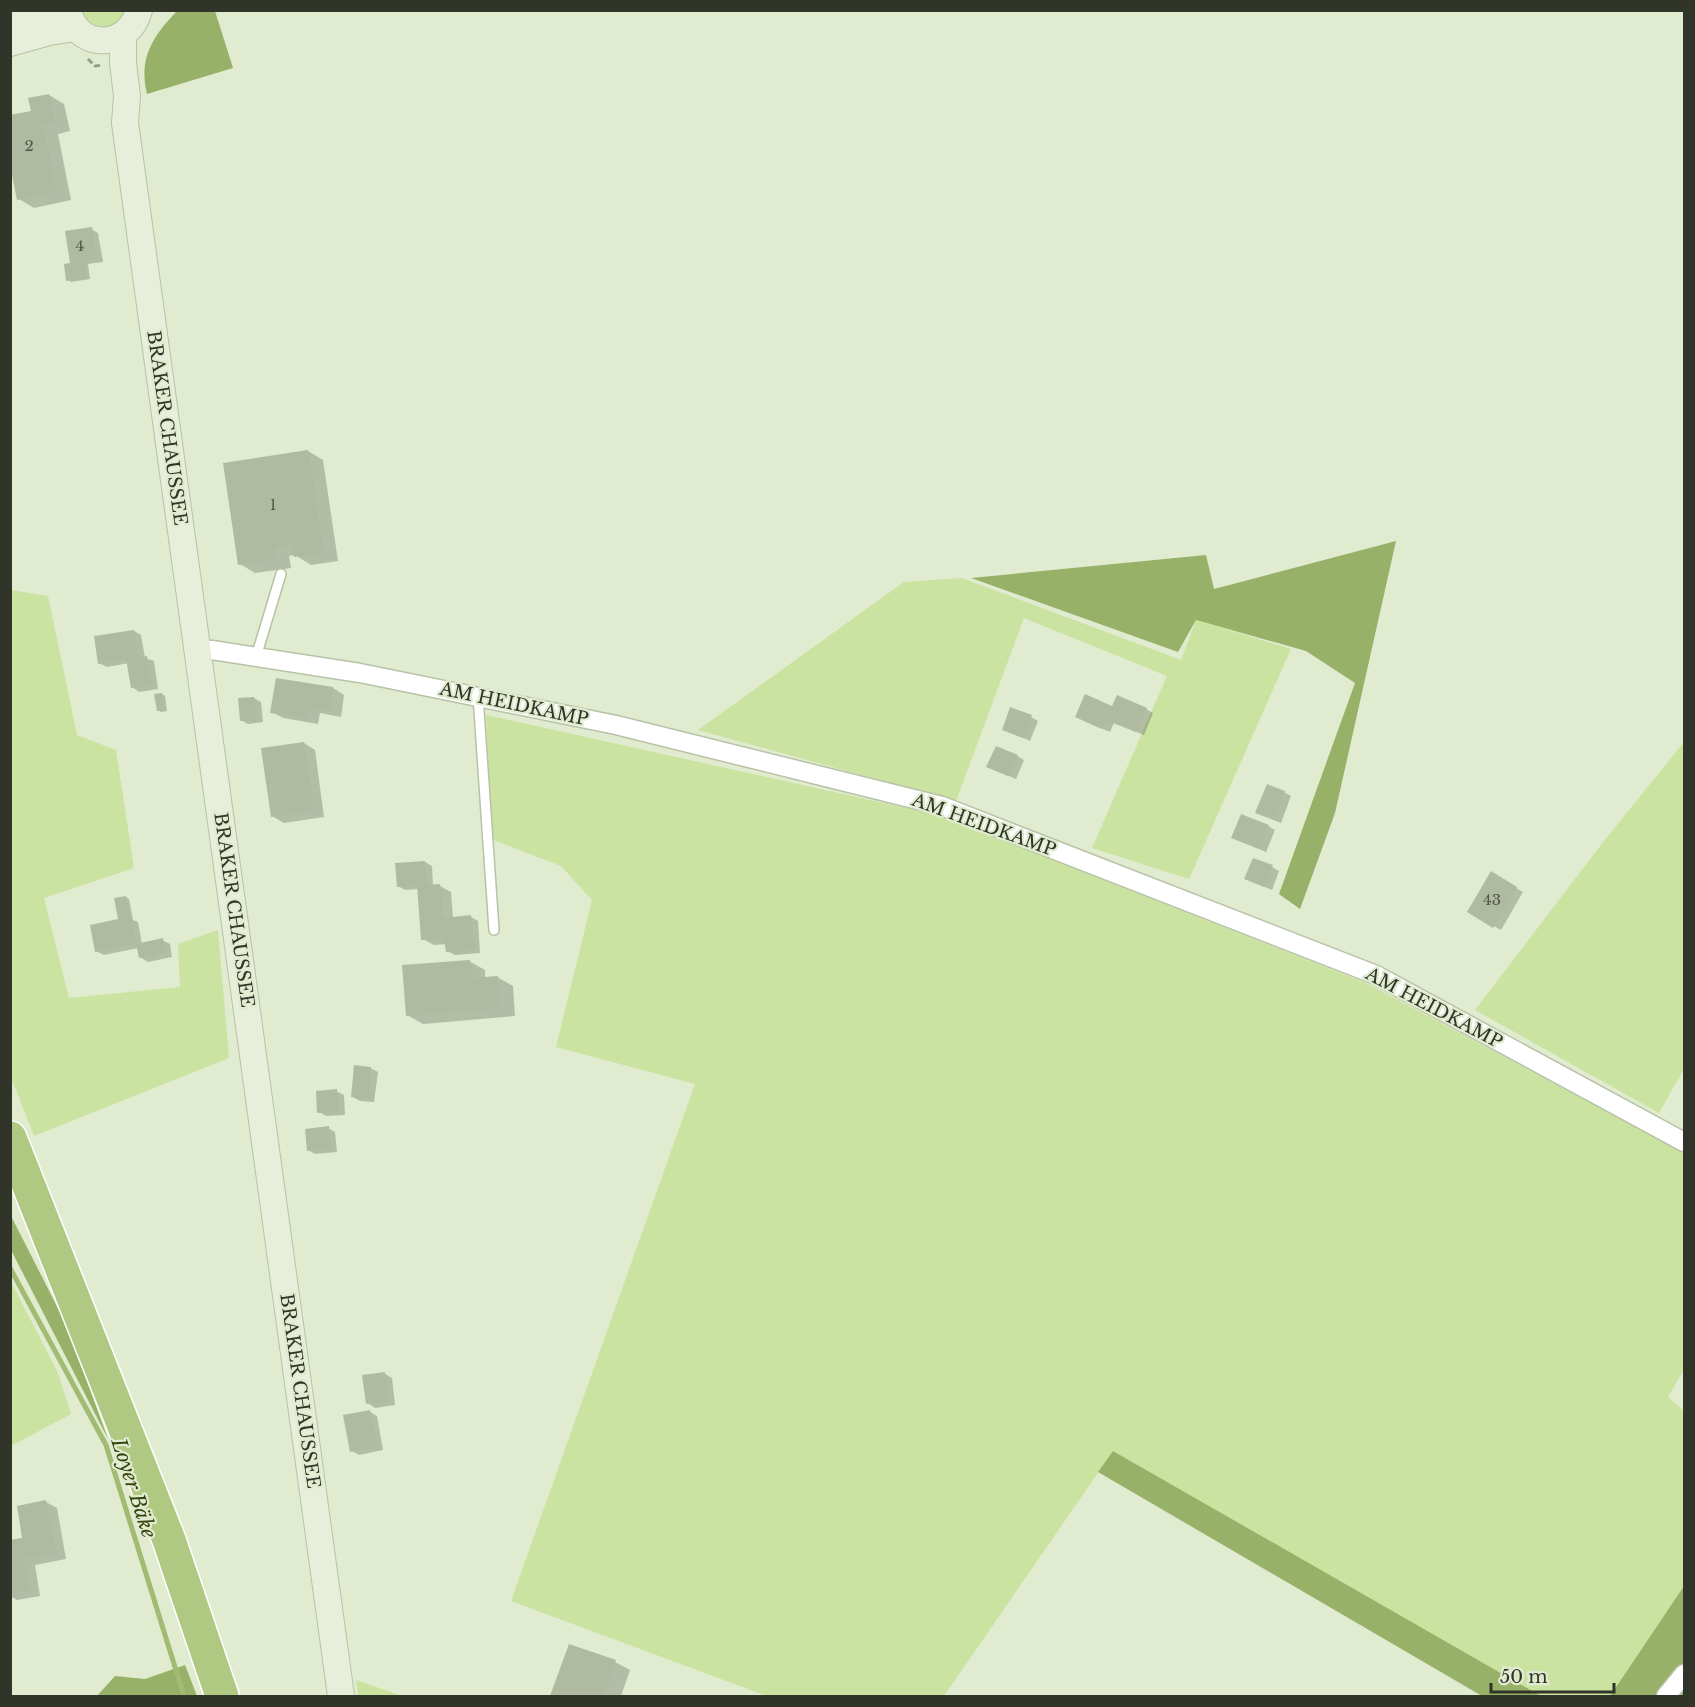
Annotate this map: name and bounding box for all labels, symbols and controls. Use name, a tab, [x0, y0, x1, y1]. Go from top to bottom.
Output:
house number: 2	[24, 136, 34, 155]
house number: 4	[76, 236, 84, 255]
street label: BRAKER CHAUSSEE	[142, 329, 192, 527]
house number: 1	[270, 495, 276, 514]
street label: AM HEIDKAMP	[437, 677, 590, 731]
street label: AM HEIDKAMP	[908, 788, 1059, 861]
street label: BRAKER CHAUSSEE	[209, 811, 259, 1009]
house number: 43	[1483, 890, 1501, 909]
street label: AM HEIDKAMP	[1361, 962, 1506, 1053]
street label: BRAKER CHAUSSEE	[275, 1292, 325, 1490]
water label: Loyer Bäke	[106, 1434, 161, 1541]
scale bar	[1491, 1656, 1614, 1694]
text: 50 m	[1500, 1666, 1548, 1688]

